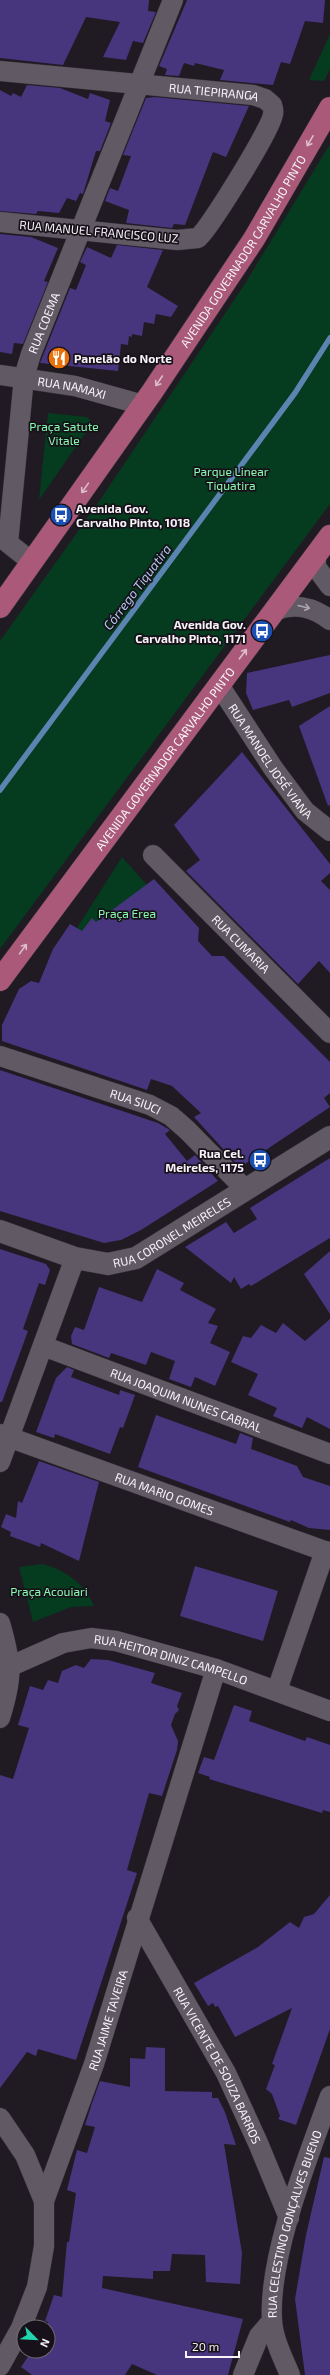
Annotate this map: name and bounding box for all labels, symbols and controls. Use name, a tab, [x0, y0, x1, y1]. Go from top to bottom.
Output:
street label: RUA TIEPIRANGA	[168, 80, 262, 104]
one-way arrow	[306, 135, 314, 147]
street label: AVENIDA GOVERNADOR CARVALHO PINTO	[177, 153, 308, 350]
street label: RUA MANUEL FRANCISCO LUZ	[19, 217, 179, 245]
street label: RUA COEMA	[25, 290, 62, 355]
restaurant icon: Panelão do Norte	[46, 345, 72, 371]
place label: Panelão do Norte	[74, 351, 172, 365]
street label: RUA NAMAXI	[37, 374, 108, 401]
one-way arrow	[155, 376, 163, 387]
park label: Praça Satute Vitale	[29, 419, 99, 447]
park label: Parque Linear Tiquatira	[193, 464, 269, 492]
one-way arrow	[81, 482, 89, 493]
place label: Avenida Gov. Carvalho Pinto, 1018	[76, 501, 190, 529]
bus stop icon: Avenida Gov. Carvalho Pinto, 1018	[48, 502, 74, 528]
water label: Córrego Tiquatira	[100, 541, 174, 633]
one-way arrow	[297, 604, 310, 612]
place label: Avenida Gov. Carvalho Pinto, 1171	[135, 617, 246, 645]
bus stop icon: Avenida Gov. Carvalho Pinto, 1171	[249, 618, 275, 644]
one-way arrow	[239, 648, 247, 659]
street label: AVENIDA GOVERNADOR CARVALHO PINTO	[92, 664, 237, 853]
street label: RUA MANOEL JOSÉ VIANA	[226, 701, 316, 822]
park label: Praça Erea	[98, 906, 156, 921]
street label: RUA CUMARIA	[209, 912, 273, 976]
one-way arrow	[19, 943, 27, 954]
street label: RUA SIUCI	[109, 1085, 164, 1117]
place label: Rua Cel. Meireles, 1175	[165, 1146, 244, 1174]
bus stop icon: Rua Cel. Meireles, 1175	[247, 1147, 273, 1173]
street label: RUA CORONEL MEIRELES	[111, 1194, 233, 1270]
street label: RUA JOAQUIM NUNES CABRAL	[108, 1365, 264, 1435]
street label: RUA MARIO GOMES	[113, 1469, 216, 1518]
park label: Praça Acouiari	[10, 1584, 88, 1599]
street label: RUA HEITOR DINIZ CAMPELLO	[93, 1631, 250, 1687]
street label: RUA JAIME TAVEIRA	[85, 1967, 130, 2072]
street label: RUA VICENTE DE SOUZA BARROS	[171, 1984, 264, 2146]
street label: RUA CELESTINO GONÇALVES BUENO	[265, 2128, 324, 2318]
north arrow	[16, 2319, 56, 2359]
scale bar	[186, 2333, 239, 2359]
text: N	[38, 2337, 53, 2350]
text: 20 m	[192, 2339, 219, 2353]

